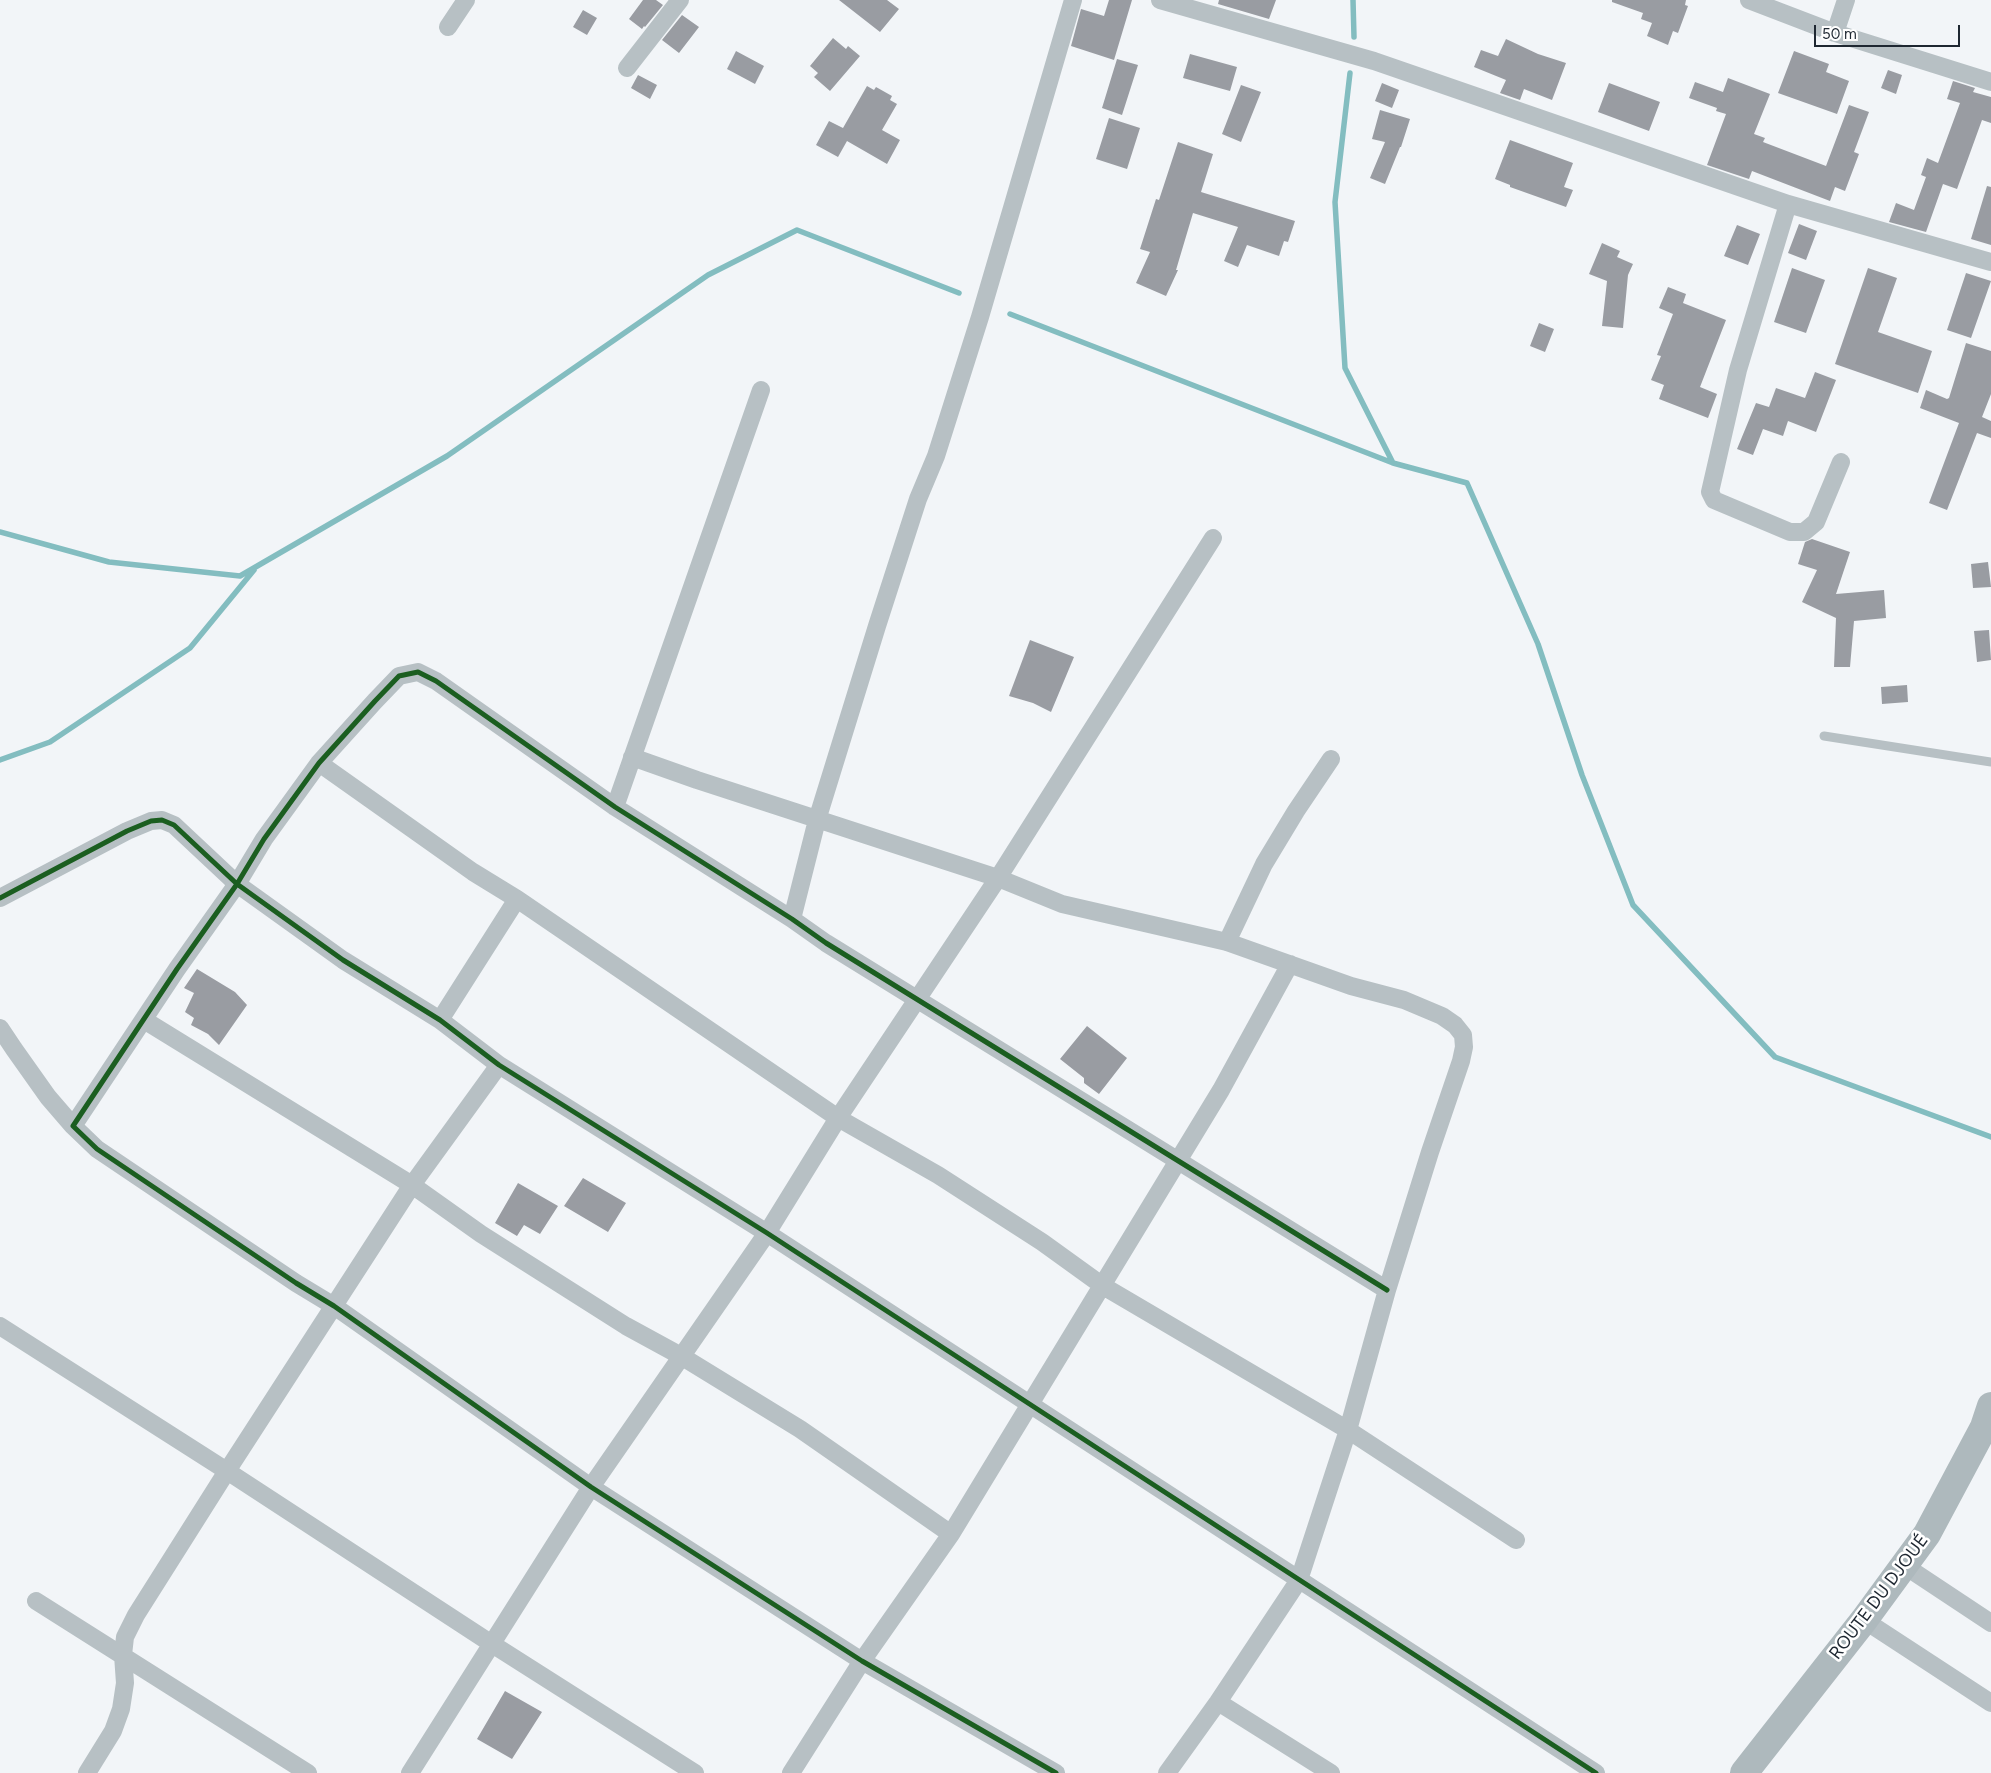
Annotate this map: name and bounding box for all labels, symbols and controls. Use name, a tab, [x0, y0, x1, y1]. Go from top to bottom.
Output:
scale bar	[1816, 15, 1962, 47]
text: 50 m	[1822, 25, 1857, 43]
street label: ROUTE DU DJOUÉ	[1825, 1530, 1933, 1664]

